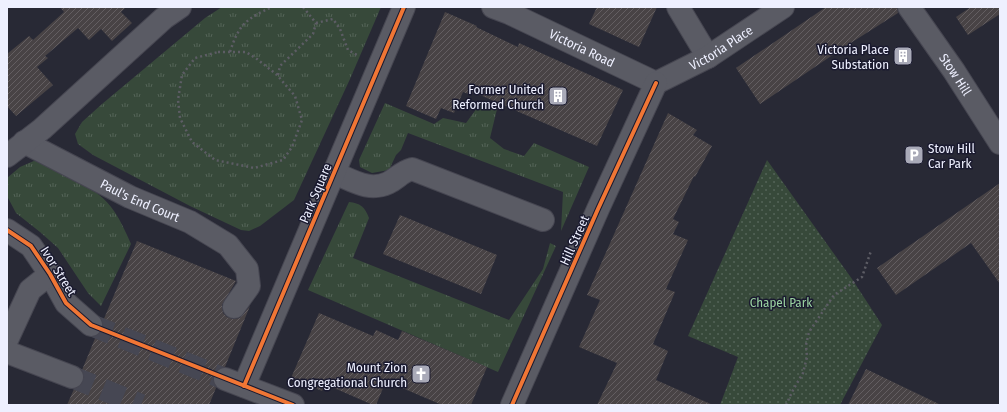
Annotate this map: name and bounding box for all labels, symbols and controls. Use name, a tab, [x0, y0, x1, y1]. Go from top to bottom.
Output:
street label: Victoria Place	[687, 22, 756, 73]
street label: Victoria Road	[547, 26, 617, 70]
place label: Victoria Place Substation	[817, 42, 889, 72]
building icon: Victoria Place Substation	[892, 45, 914, 67]
street label: Stow Hill	[936, 51, 975, 99]
place label: Former United Reformed Church	[452, 82, 544, 112]
building icon: Former United Reformed Church	[547, 85, 569, 107]
place label: Stow Hill Car Park	[928, 141, 975, 171]
parking icon: Stow Hill Car Park	[903, 144, 925, 166]
street label: Park Square	[296, 161, 335, 225]
street label: Paul's End Court	[98, 176, 183, 225]
street label: Hill Street	[557, 212, 592, 267]
street label: Ivor Street	[37, 244, 80, 299]
park label: Chapel Park	[750, 295, 813, 310]
place label: Mount Zion Congregational Church	[287, 360, 407, 390]
church icon: Mount Zion Congregational Church	[410, 363, 432, 385]

